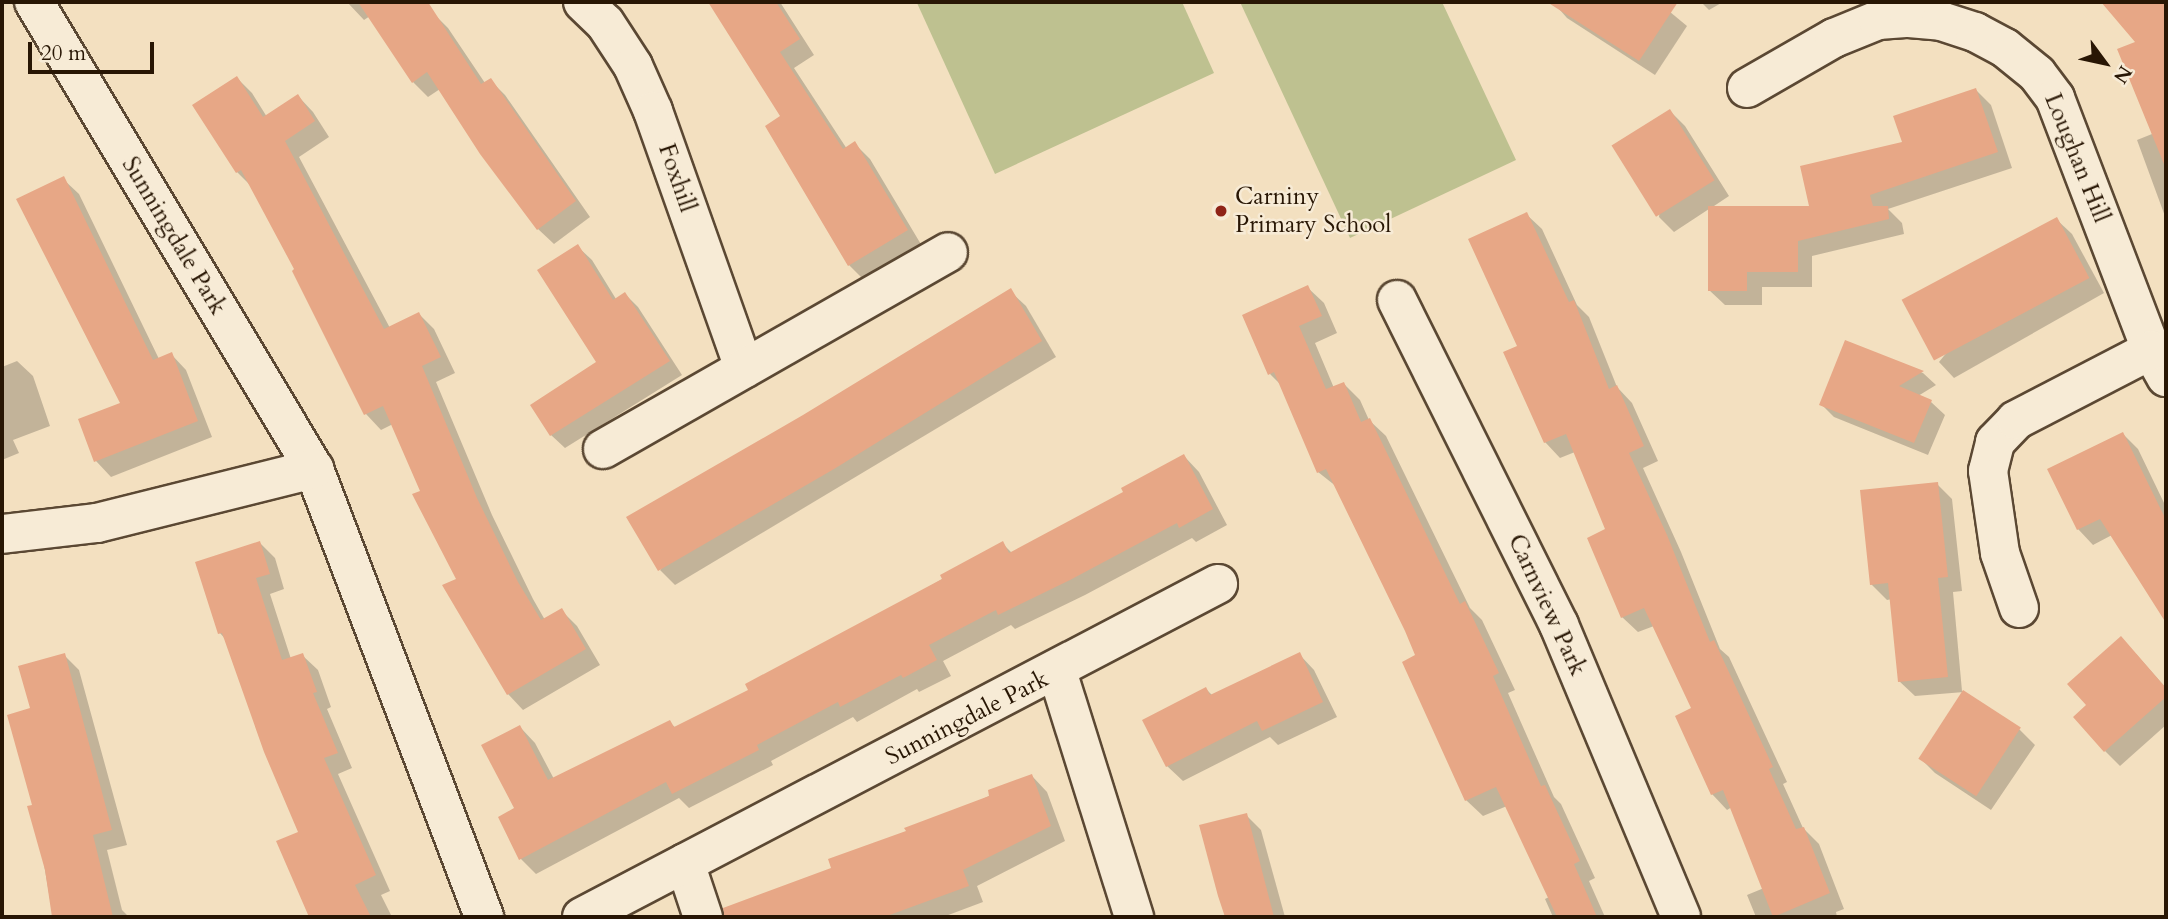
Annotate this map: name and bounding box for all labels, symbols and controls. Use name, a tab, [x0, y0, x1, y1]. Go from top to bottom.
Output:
scale bar	[32, 28, 158, 72]
north arrow	[2070, 28, 2140, 98]
text: 20 m	[41, 39, 86, 68]
text: N	[2107, 60, 2138, 88]
street label: Loughan Hill	[2038, 89, 2116, 227]
street label: Foxhill	[652, 140, 702, 216]
street label: Sunningdale Park	[116, 152, 232, 320]
place label: Carniny Primary School	[1235, 183, 1391, 239]
marker: Carniny Primary School	[1213, 203, 1229, 219]
street label: Carnview Park	[1502, 530, 1592, 680]
street label: Sunningdale Park	[881, 665, 1053, 771]

